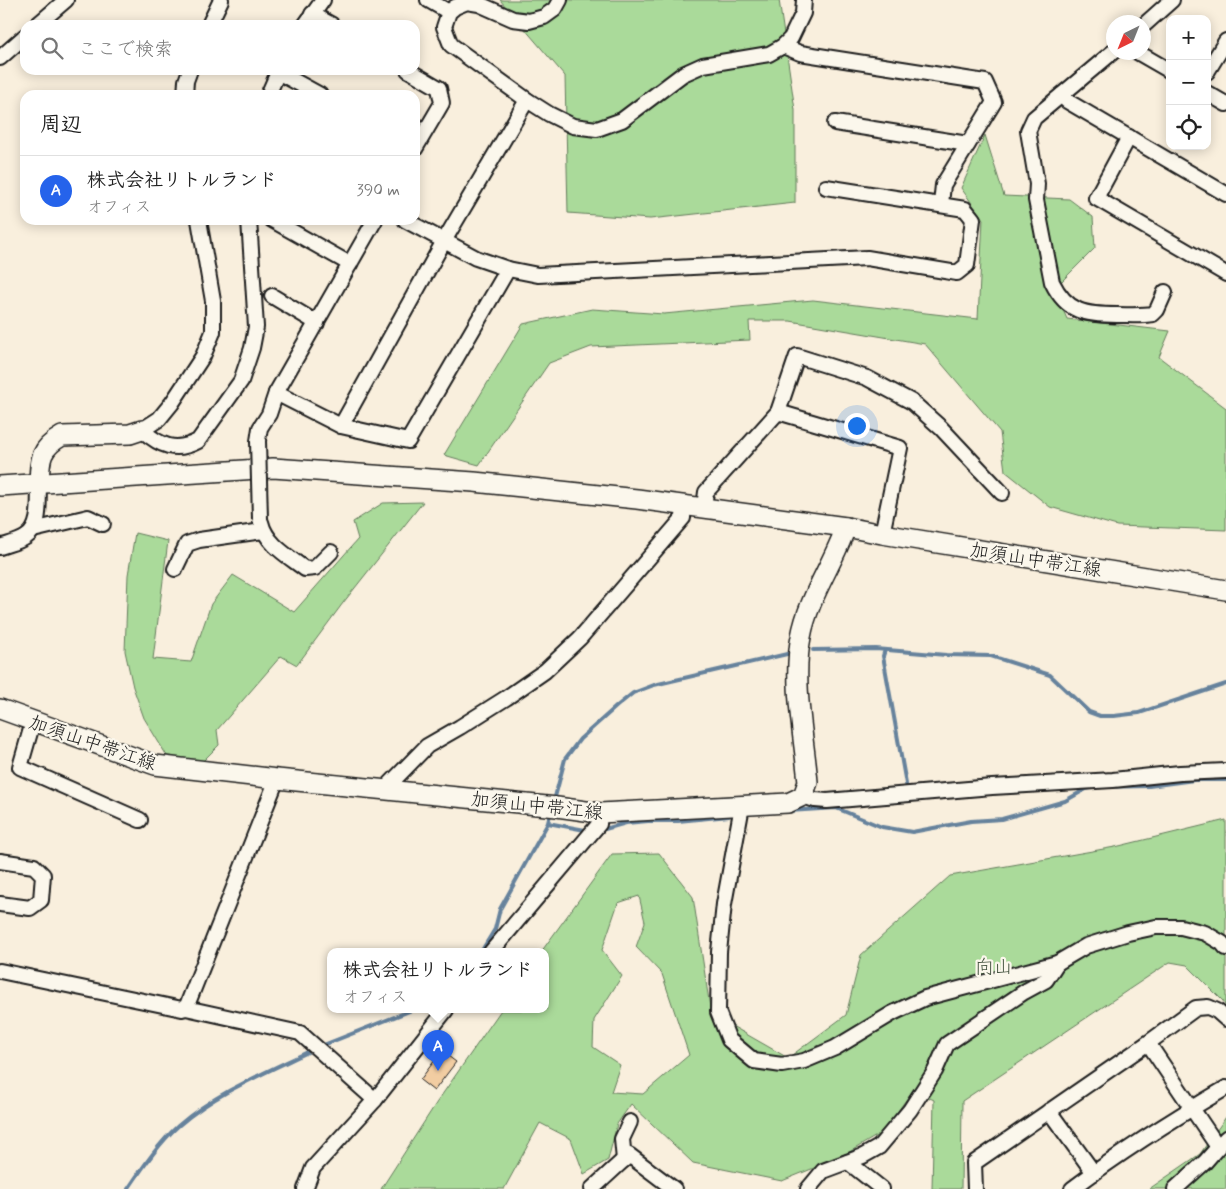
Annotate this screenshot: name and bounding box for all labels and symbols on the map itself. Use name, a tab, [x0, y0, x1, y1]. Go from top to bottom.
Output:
north arrow	[1106, 15, 1151, 60]
your location	[844, 413, 870, 439]
street label: 加須山中帯江線	[968, 538, 1103, 583]
street label: 加須山中帯江線	[26, 710, 159, 777]
street label: 加須山中帯江線	[469, 787, 604, 826]
park label: 向山	[975, 955, 1013, 980]
pin: A	[422, 1030, 454, 1071]

